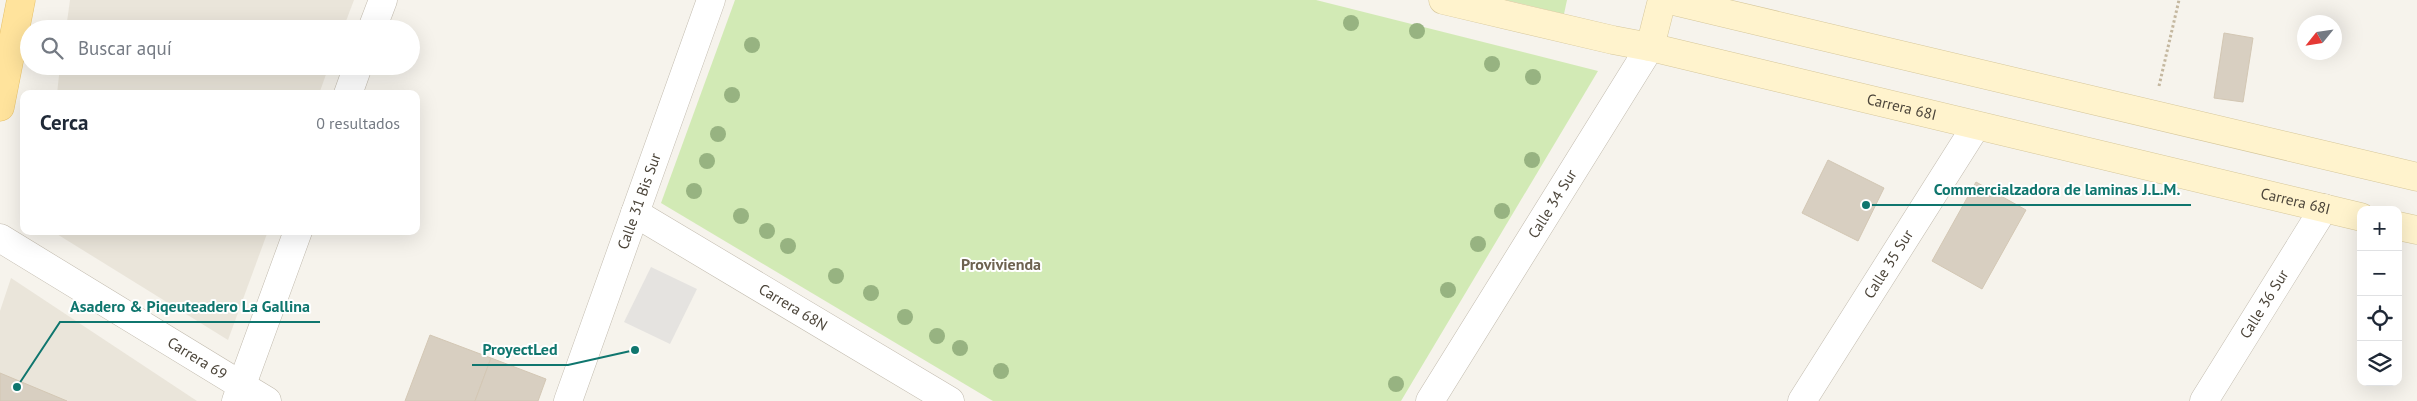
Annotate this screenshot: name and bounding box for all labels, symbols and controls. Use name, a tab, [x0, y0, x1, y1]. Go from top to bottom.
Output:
north arrow	[2297, 15, 2342, 60]
search box	[20, 20, 420, 75]
icon: search	[38, 34, 66, 62]
text: Buscar aquí	[78, 36, 172, 60]
street label: Carrera 68I	[1865, 89, 1938, 124]
text: Cerca	[40, 109, 89, 136]
text: 0 resultados	[316, 113, 400, 133]
street label: Calle 31 Bis Sur	[613, 150, 665, 252]
street label: Calle 34 Sur	[1523, 166, 1581, 242]
callout: Commercialzadora de laminas J.L.M.	[1924, 174, 2191, 205]
text: Commercialzadora de laminas J.L.M.	[1934, 179, 2180, 199]
street label: Carrera 68I	[2259, 183, 2332, 218]
map controls	[2357, 206, 2402, 386]
button: +	[2357, 206, 2402, 251]
street label: Calle 35 Sur	[1859, 226, 1917, 302]
button: −	[2357, 251, 2402, 296]
district label: Provivienda	[961, 254, 1041, 274]
street label: Calle 36 Sur	[2235, 266, 2292, 342]
street label: Carrera 68N	[755, 279, 831, 335]
callout: Asadero & Piqeuteadero La Gallina	[60, 291, 320, 322]
text: Asadero & Piqeuteadero La Gallina	[70, 296, 310, 316]
button: locate	[2357, 296, 2402, 341]
street label: Carrera 69	[164, 332, 231, 383]
callout: ProyectLed	[472, 334, 568, 365]
text: ProyectLed	[482, 339, 558, 359]
button: layers	[2357, 341, 2402, 386]

